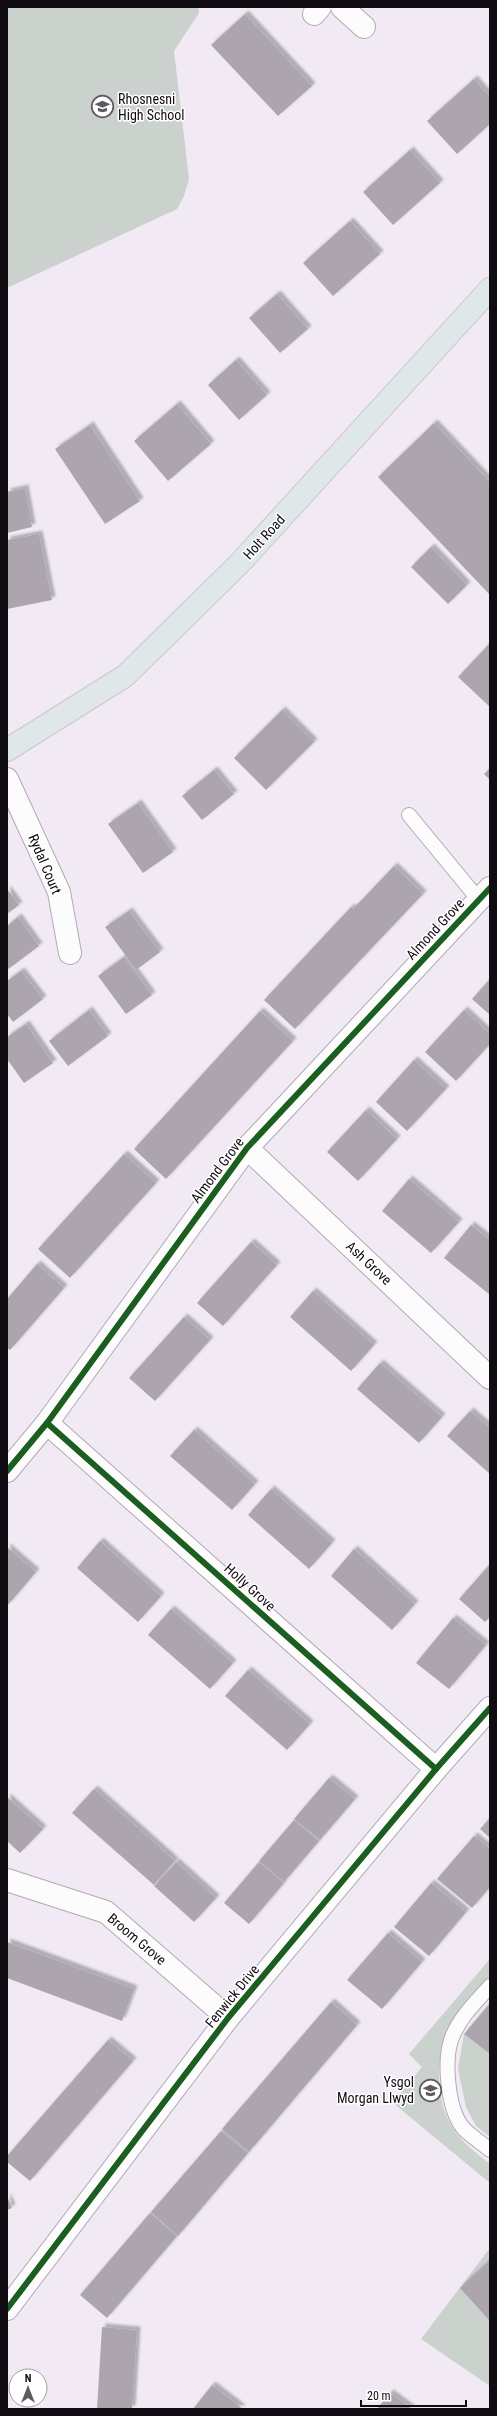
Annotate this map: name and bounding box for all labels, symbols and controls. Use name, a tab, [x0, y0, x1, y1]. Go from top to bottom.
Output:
place label: Rhosnesni High School	[118, 91, 185, 123]
school or university icon: Rhosnesni High School	[89, 94, 115, 120]
street label: Holt Road	[240, 511, 288, 563]
street label: Rydal Court	[25, 832, 65, 896]
street label: Almond Grove	[403, 895, 468, 963]
street label: Almond Grove	[187, 1134, 247, 1206]
street label: Ash Grove	[343, 1238, 395, 1288]
street label: Holly Grove	[221, 1560, 279, 1614]
street label: Broom Grove	[105, 1910, 170, 1968]
street label: Fenwick Drive	[202, 1961, 262, 2031]
place label: Ysgol Morgan Llwyd	[337, 2074, 414, 2106]
school or university icon: Ysgol Morgan Llwyd	[417, 2077, 443, 2103]
north arrow	[8, 2368, 48, 2408]
text: N	[25, 2372, 32, 2385]
scale bar	[361, 2382, 466, 2408]
text: 20 m	[367, 2389, 391, 2403]

